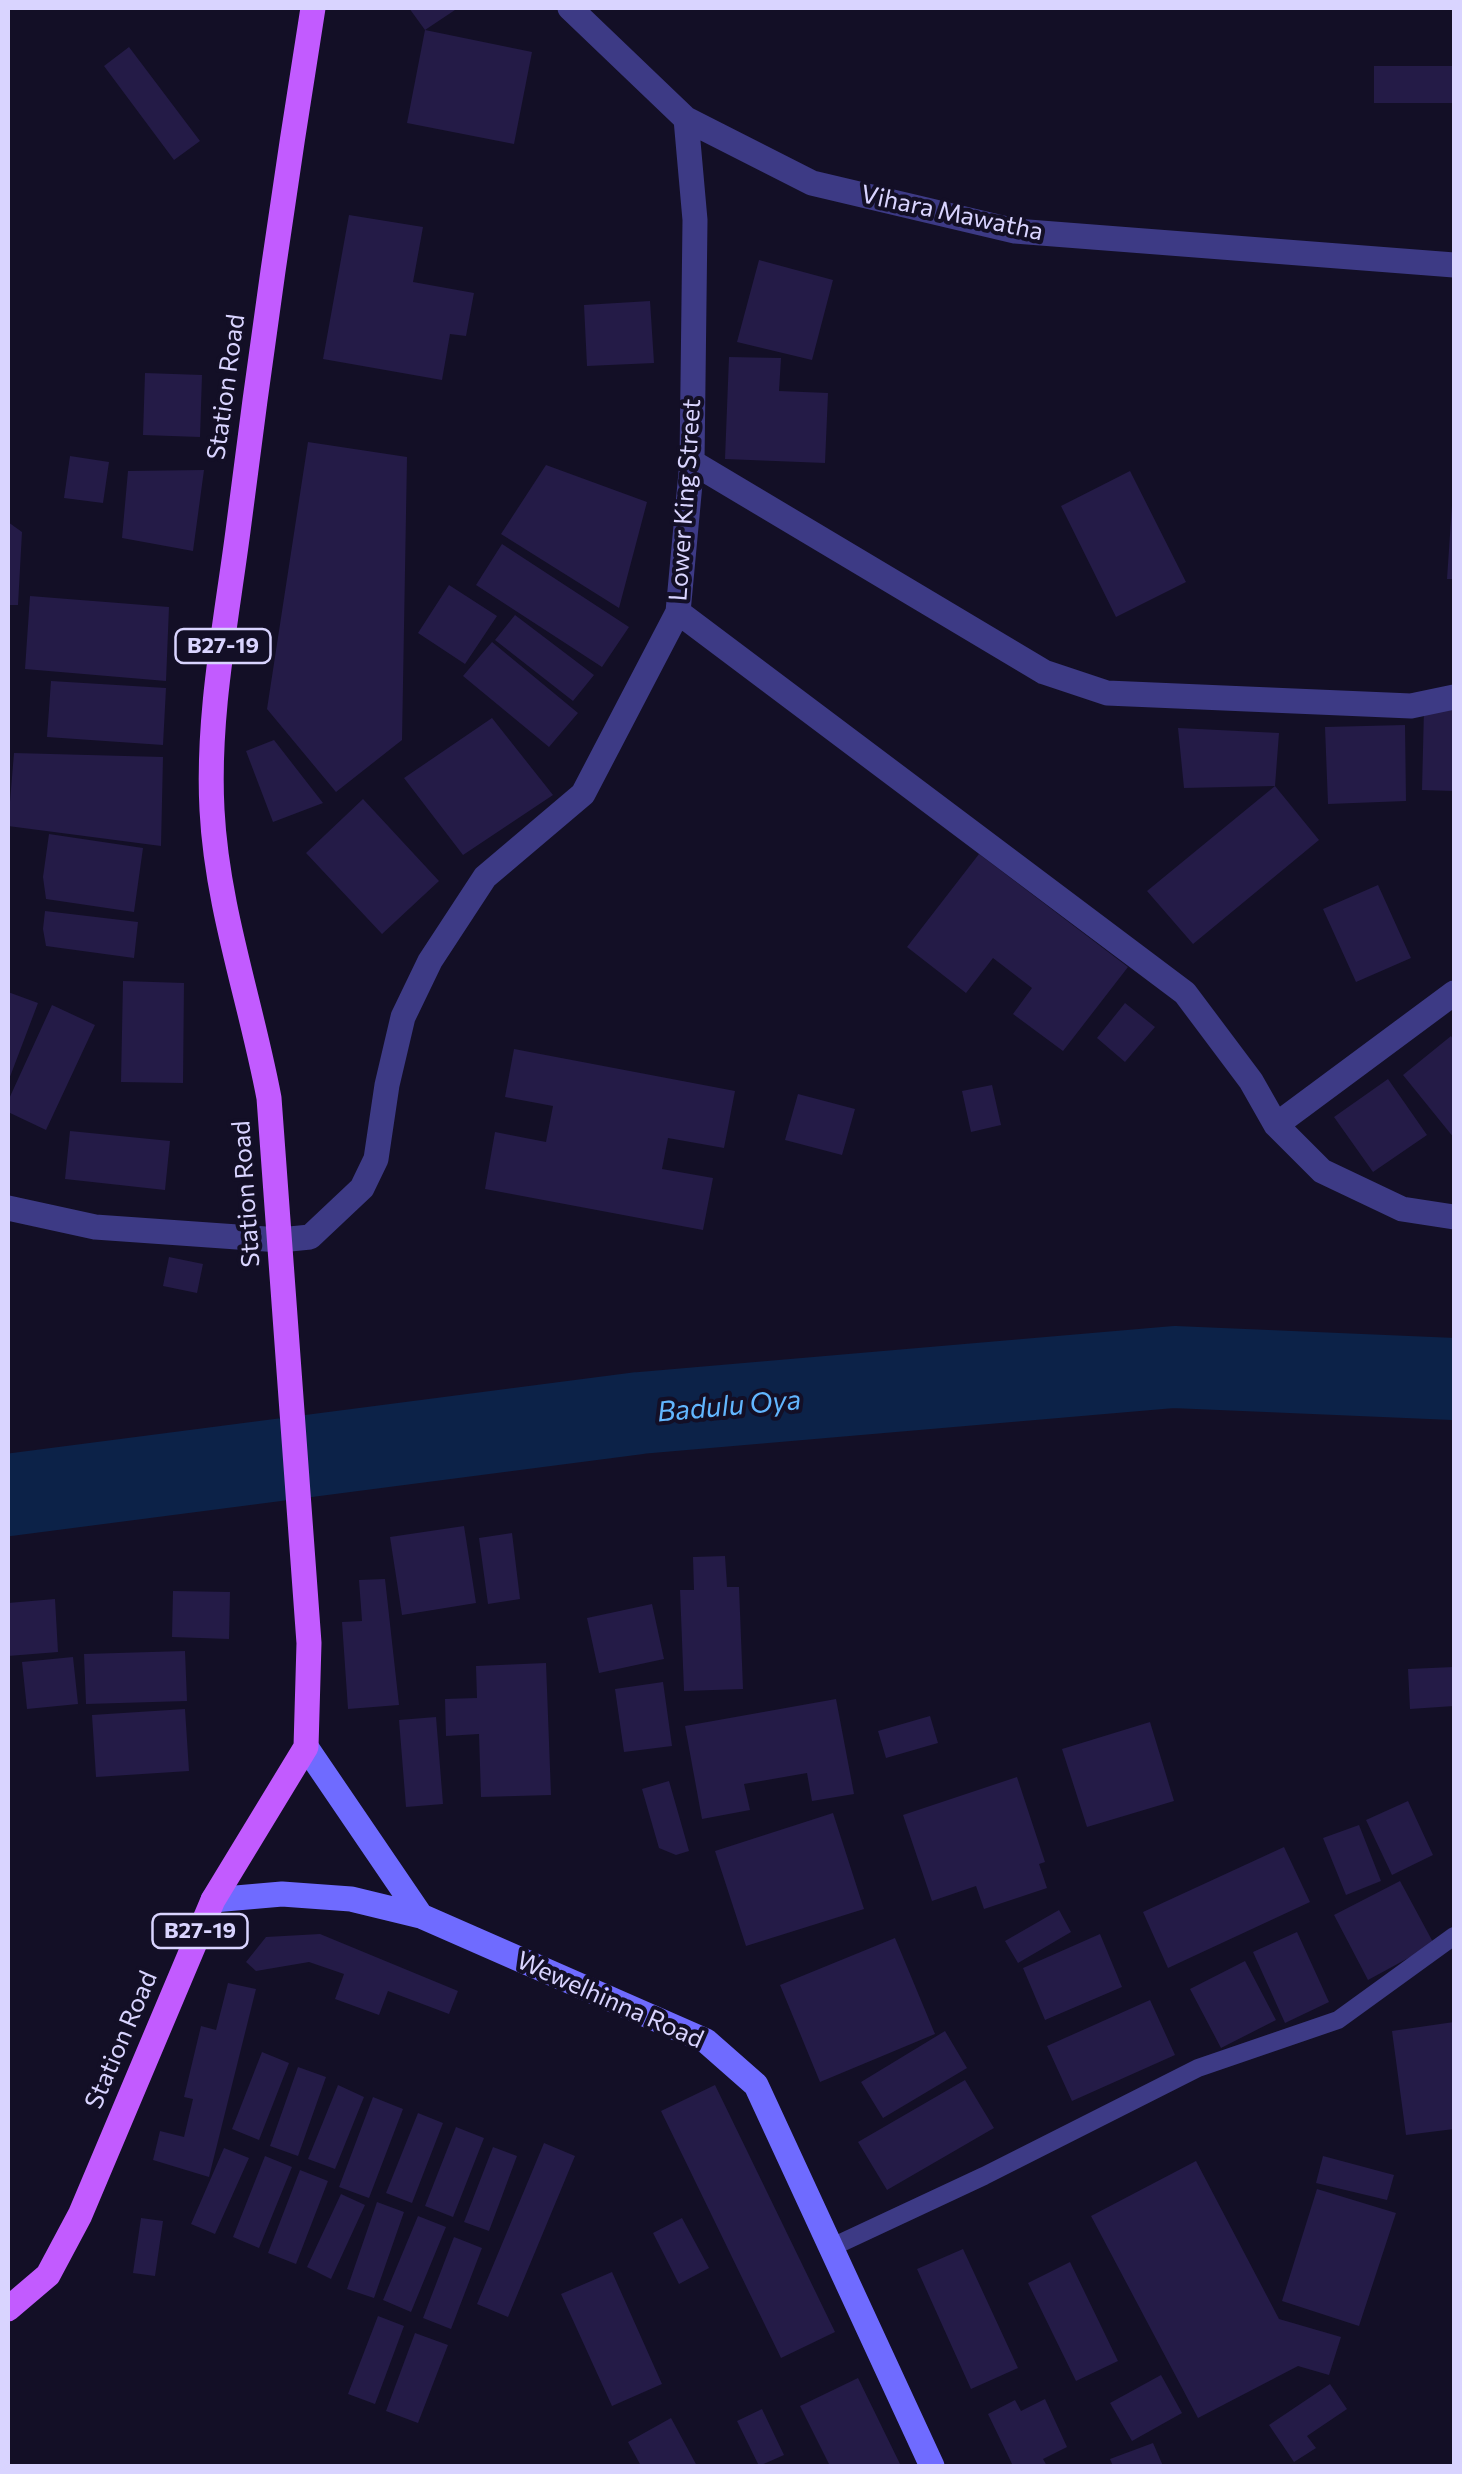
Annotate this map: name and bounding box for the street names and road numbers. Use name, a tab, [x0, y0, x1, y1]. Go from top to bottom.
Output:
street label: Vihara Mawatha	[858, 179, 1046, 247]
street label: Station Road	[201, 312, 251, 462]
street label: Lower King Street	[663, 398, 707, 602]
road number: B27-19	[176, 629, 270, 663]
street label: Station Road	[226, 1120, 266, 1268]
road number: B27-19	[152, 1914, 248, 1948]
street label: Wewelhinna Road	[512, 1945, 708, 2055]
street label: Station Road	[79, 1967, 163, 2113]

